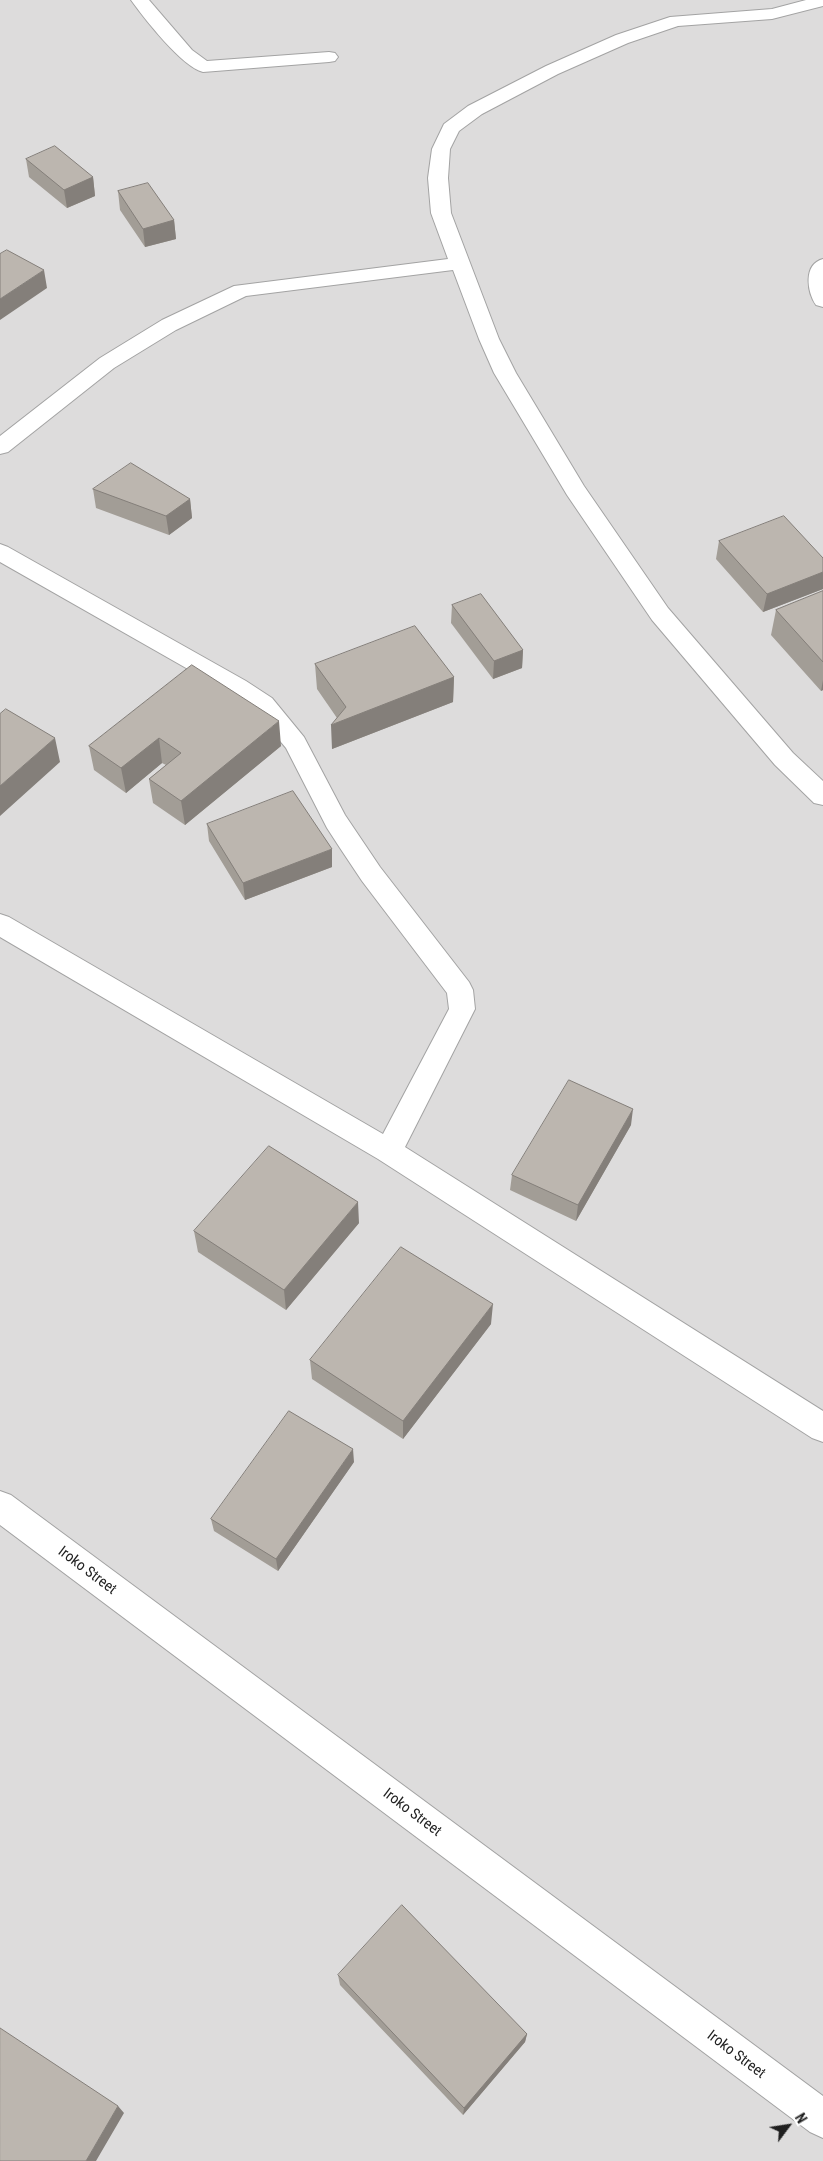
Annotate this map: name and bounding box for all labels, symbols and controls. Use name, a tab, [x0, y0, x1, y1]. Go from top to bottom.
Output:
street label: Iroko Street	[54, 1543, 120, 1599]
street label: Iroko Street	[379, 1785, 445, 1841]
street label: Iroko Street	[703, 2027, 769, 2083]
north arrow	[763, 2101, 813, 2151]
text: N	[792, 2110, 810, 2126]

